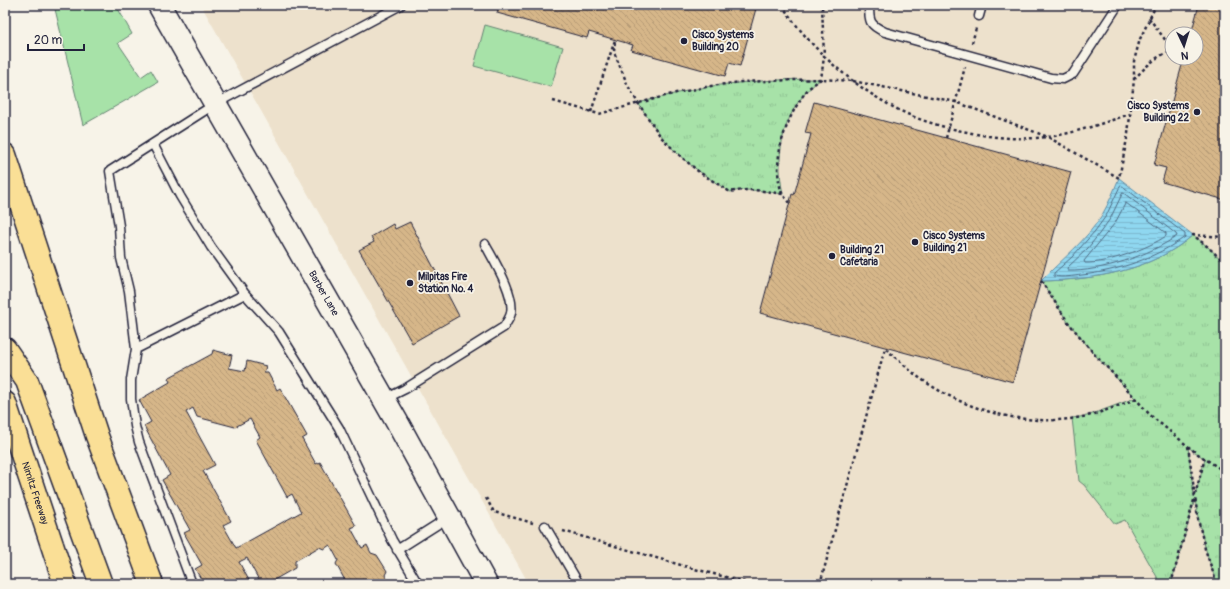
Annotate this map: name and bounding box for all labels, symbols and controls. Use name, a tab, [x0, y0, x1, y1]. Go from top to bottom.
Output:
scale bar	[28, 26, 84, 52]
north arrow	[1164, 26, 1204, 66]
place label: Cisco Systems Building 20	[692, 29, 754, 53]
text: 20 m	[34, 33, 63, 48]
marker: Cisco Systems Building 20	[679, 36, 689, 46]
text: N	[1180, 49, 1189, 62]
place label: Cisco Systems Building 22	[1127, 100, 1190, 124]
marker: Cisco Systems Building 22	[1192, 107, 1202, 117]
place label: Cisco Systems Building 21	[923, 230, 985, 254]
marker: Cisco Systems Building 21	[910, 237, 920, 247]
place label: Building 21 Cafetaria	[840, 244, 884, 268]
marker: Building 21 Cafetaria	[827, 251, 837, 261]
street label: Barber Lane	[306, 269, 341, 318]
place label: Milpitas Fire Station No. 4	[418, 271, 474, 295]
marker: Milpitas Fire Station No. 4	[405, 278, 415, 288]
street label: Nimitz Freeway	[19, 460, 51, 527]

